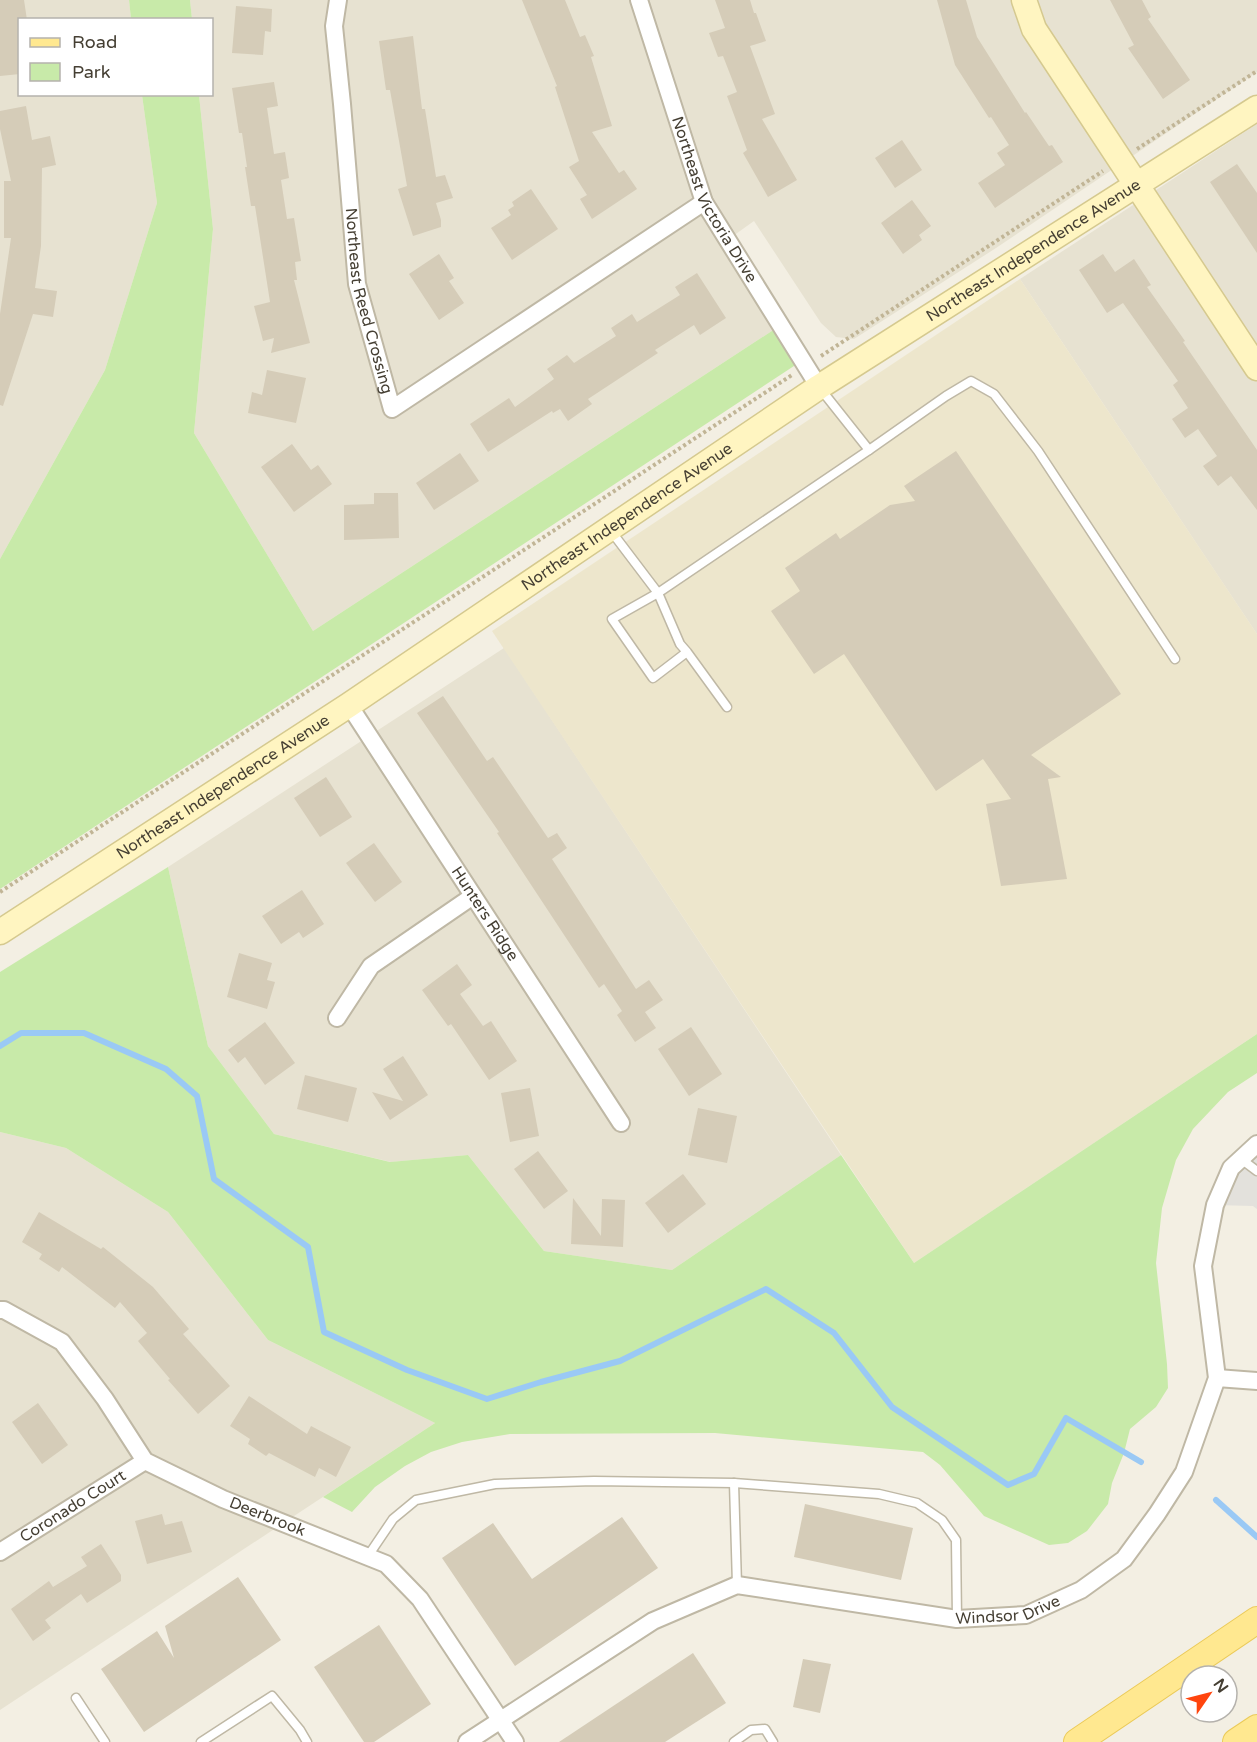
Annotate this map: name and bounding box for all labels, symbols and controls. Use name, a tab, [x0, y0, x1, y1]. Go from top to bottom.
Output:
legend	[18, 18, 213, 96]
text: Road	[72, 31, 117, 53]
text: Park	[72, 61, 111, 83]
street label: Northeast Victoria Drive	[667, 114, 762, 286]
street label: Northeast Independence Avenue	[922, 175, 1144, 326]
street label: Northeast Reed Crossing	[341, 207, 397, 396]
street label: Northeast Independence Avenue	[518, 438, 736, 595]
street label: Northeast Independence Avenue	[113, 710, 333, 864]
street label: Hunters Ridge	[447, 863, 523, 965]
street label: Coronado Court	[16, 1465, 130, 1547]
street label: Deerbrook	[226, 1493, 309, 1541]
street label: Windsor Drive	[955, 1591, 1063, 1629]
north arrow	[1179, 1664, 1239, 1724]
text: N	[1209, 1675, 1232, 1697]

